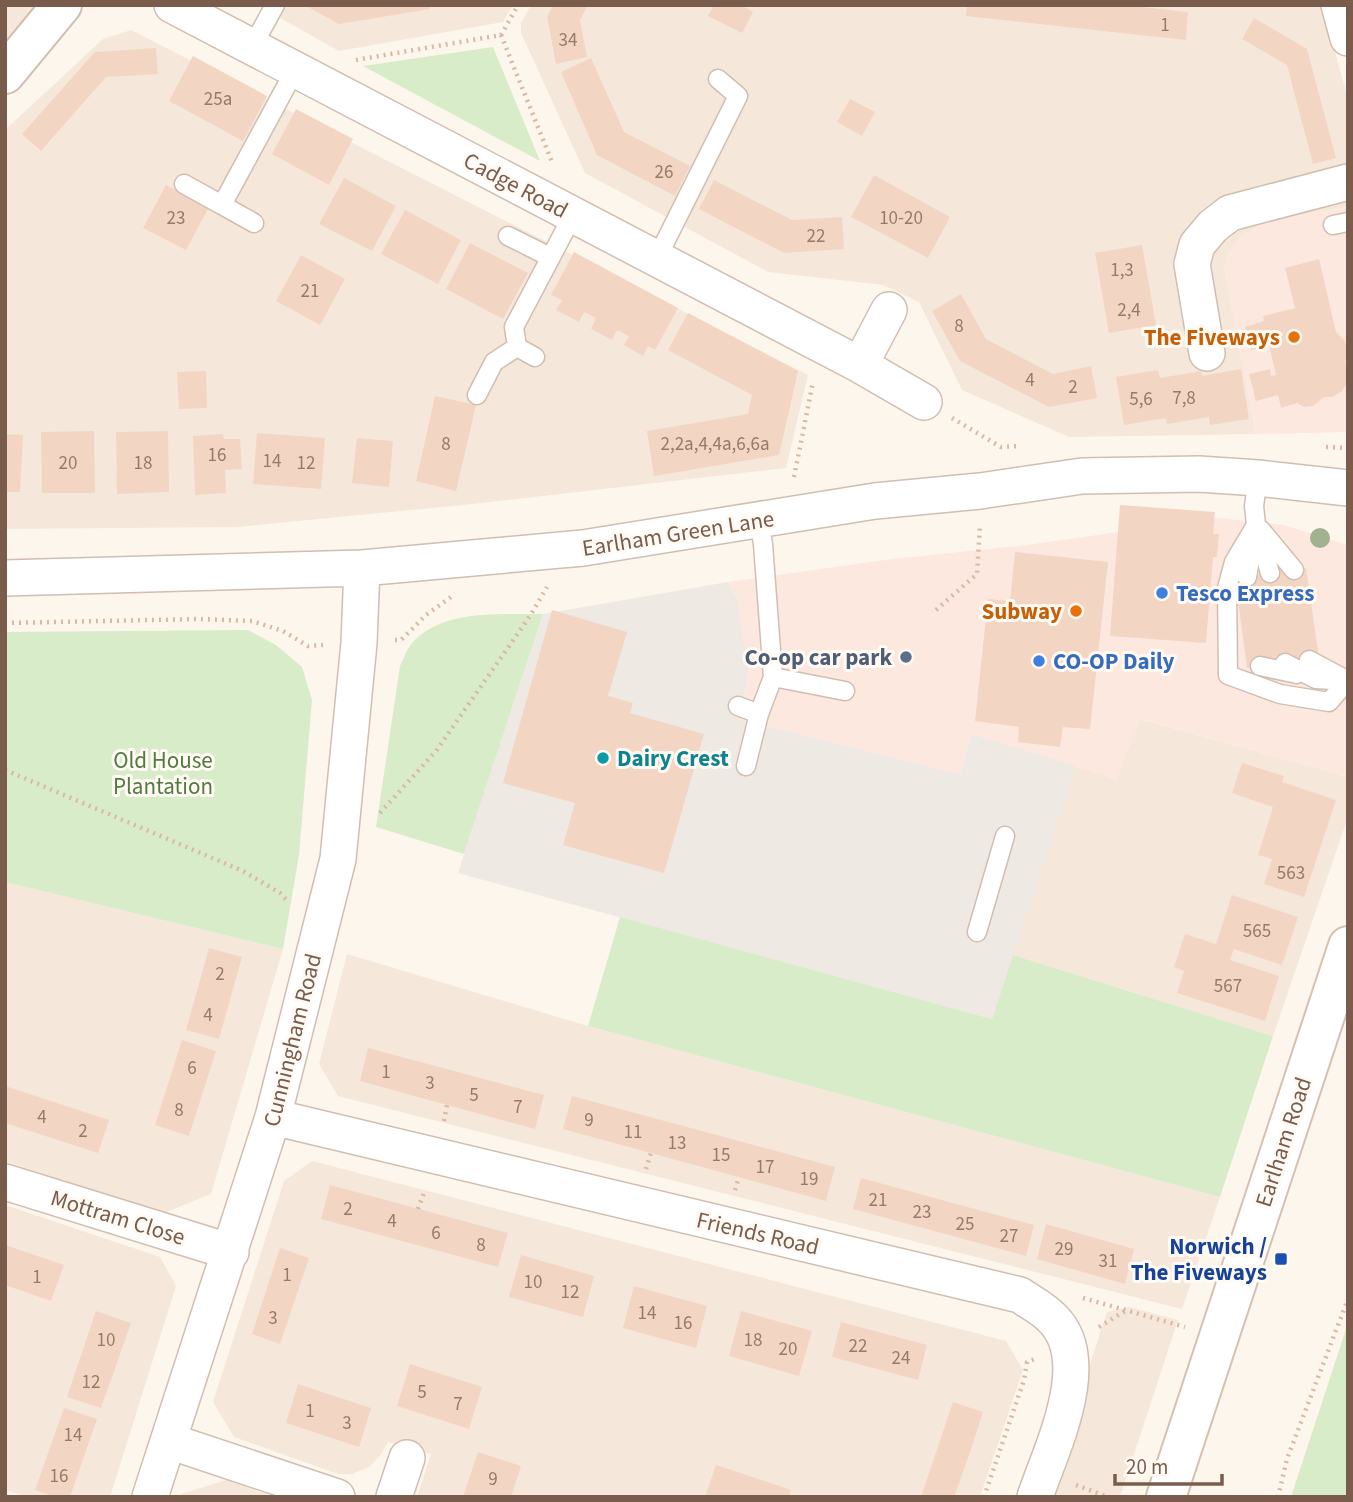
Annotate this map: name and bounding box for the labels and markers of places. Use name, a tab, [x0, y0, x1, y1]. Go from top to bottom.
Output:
place label: The Fiveways	[1144, 321, 1280, 354]
marker: The Fiveways	[1286, 329, 1302, 345]
place label: Tesco Express	[1176, 577, 1314, 610]
marker: Tesco Express	[1154, 585, 1170, 601]
place label: Subway	[981, 595, 1062, 628]
marker: Subway	[1068, 603, 1084, 619]
place label: Co-op car park	[744, 641, 892, 674]
place label: CO-OP Daily	[1053, 645, 1175, 678]
marker: Co-op car park	[898, 649, 914, 665]
marker: CO-OP Daily	[1031, 653, 1047, 669]
place label: Dairy Crest	[617, 742, 729, 775]
marker: Dairy Crest	[595, 750, 611, 766]
place label: Norwich / The Fiveways	[1131, 1230, 1267, 1289]
marker: Norwich / The Fiveways	[1273, 1251, 1289, 1267]

